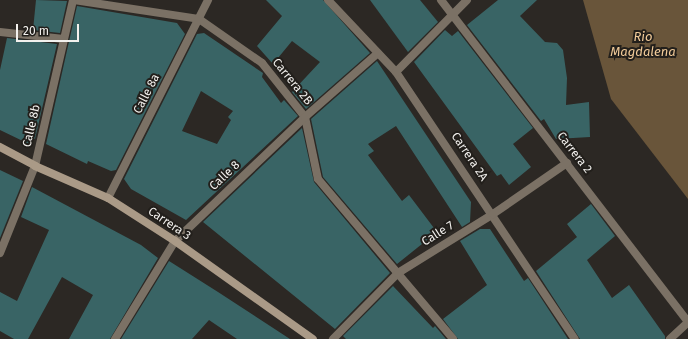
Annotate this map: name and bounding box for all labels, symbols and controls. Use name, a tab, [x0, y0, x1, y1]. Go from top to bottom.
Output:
scale bar	[18, 16, 81, 42]
text: 20 m	[23, 24, 49, 38]
water label: Rio Magdalena	[610, 30, 676, 61]
street label: Carrera 2B	[269, 56, 315, 108]
street label: Calle 8a	[131, 72, 163, 116]
street label: Calle 8b	[20, 103, 44, 149]
street label: Carrera 2	[553, 129, 595, 177]
street label: Carrera 2A	[448, 130, 490, 184]
street label: Calle 8	[207, 158, 243, 194]
street label: Carrera 3	[145, 204, 193, 244]
street label: Calle 7	[419, 219, 457, 249]

